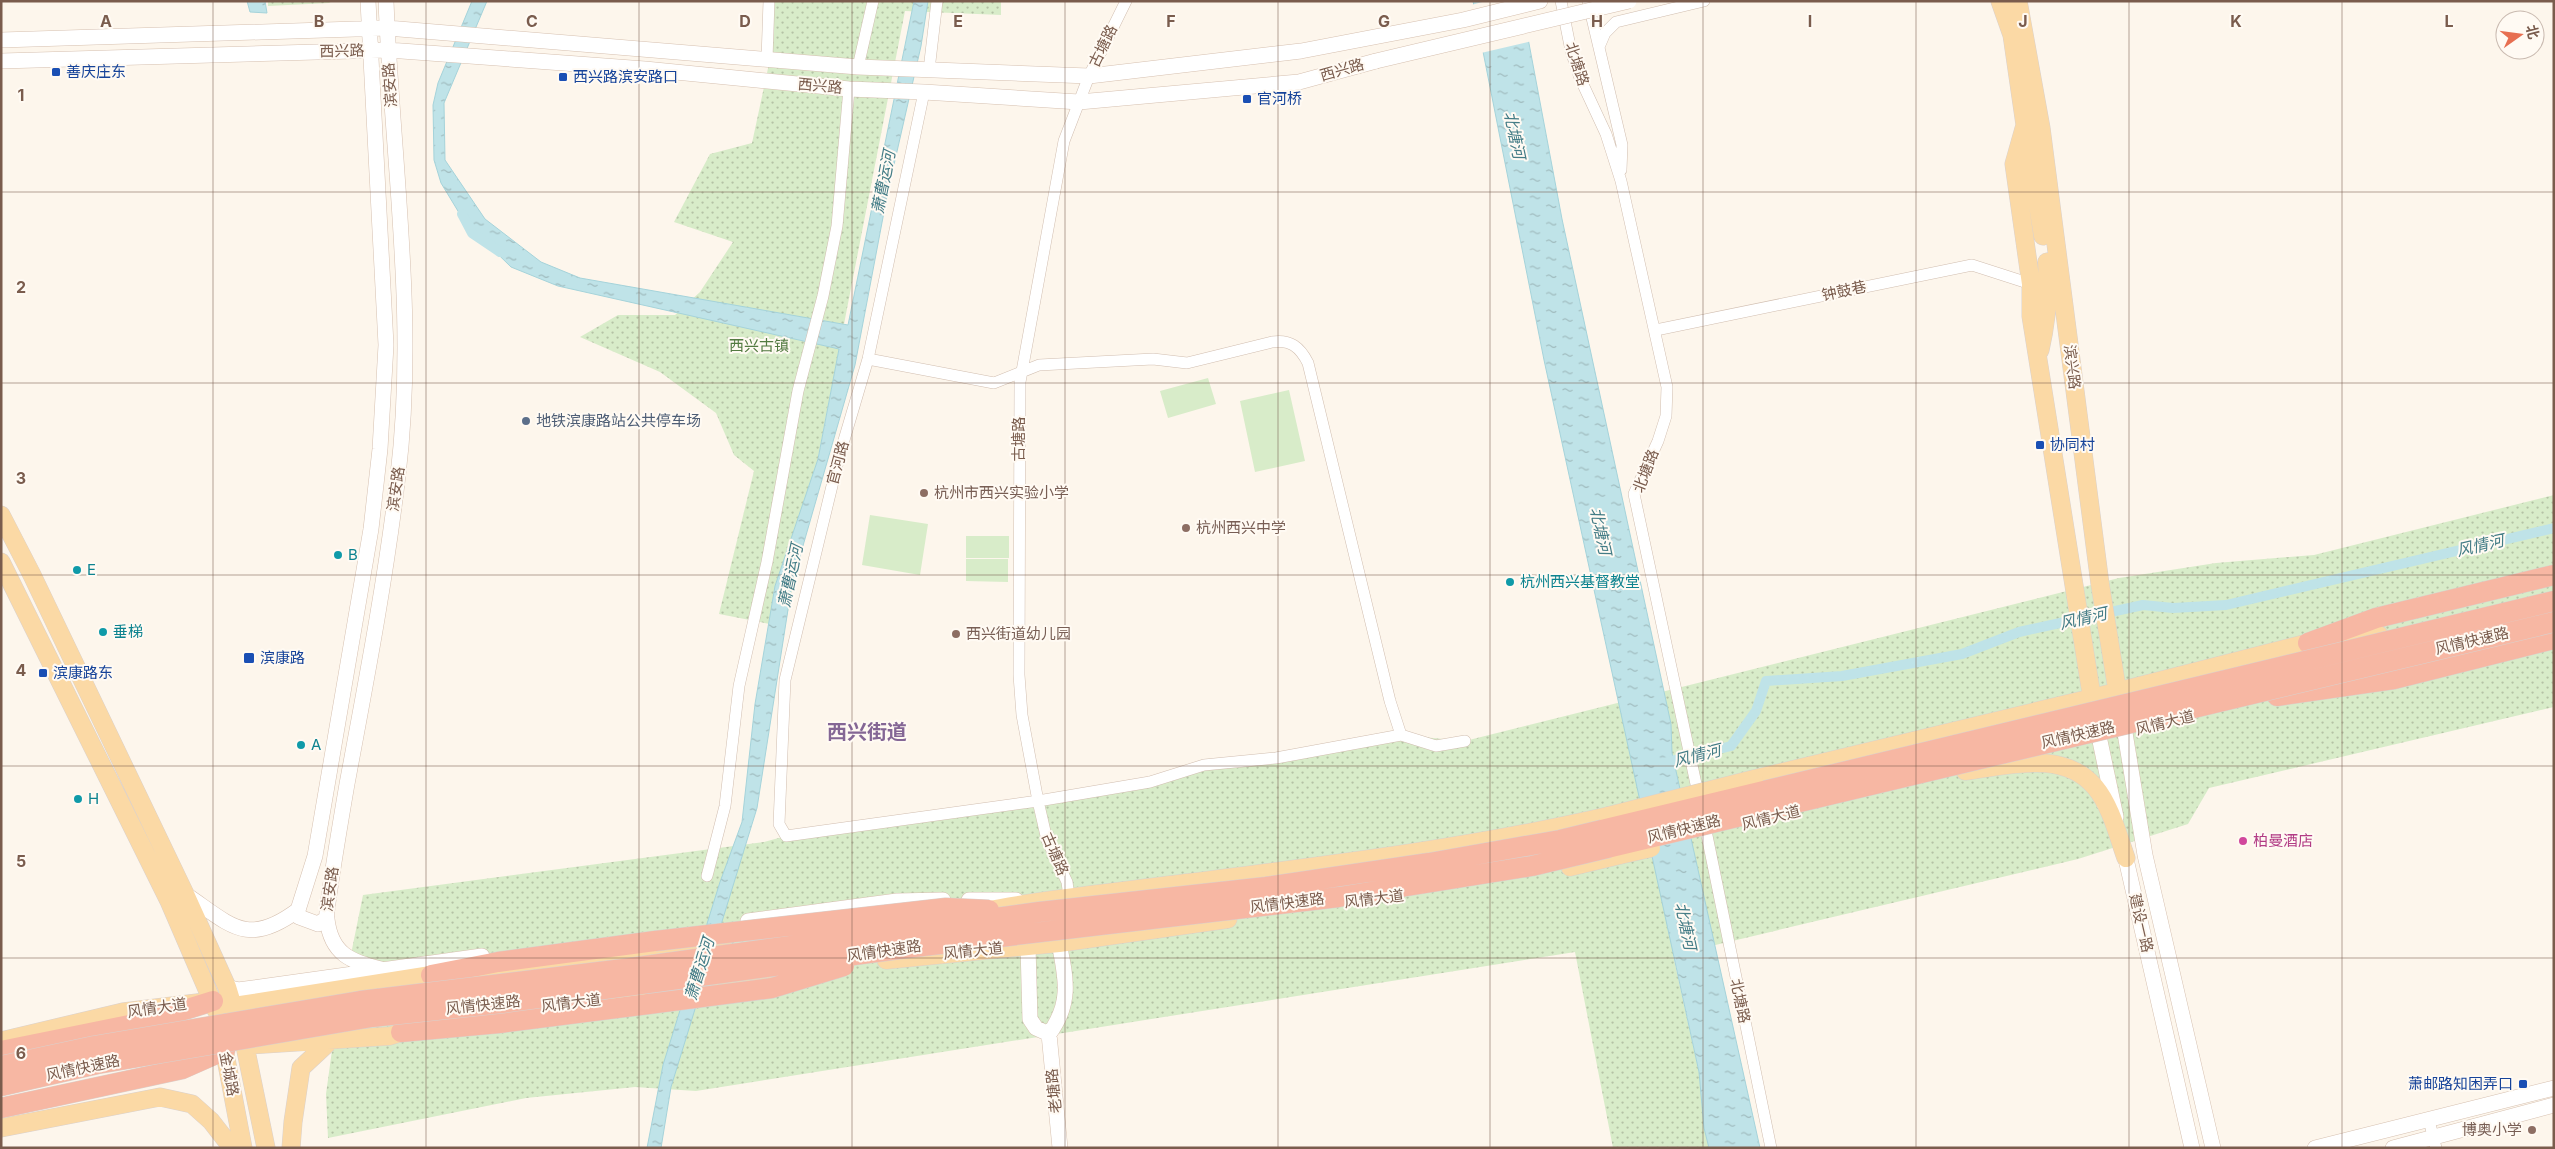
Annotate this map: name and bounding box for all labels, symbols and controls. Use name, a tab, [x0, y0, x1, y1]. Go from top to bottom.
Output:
north arrow	[2495, 10, 2545, 60]
text: A	[100, 11, 112, 31]
text: B	[314, 11, 324, 31]
text: C	[526, 11, 538, 31]
text: D	[739, 11, 751, 31]
text: E	[953, 11, 963, 31]
text: F	[1166, 11, 1176, 31]
text: G	[1378, 11, 1390, 31]
text: H	[1591, 11, 1603, 31]
text: I	[1808, 11, 1812, 31]
text: J	[2018, 11, 2028, 31]
text: K	[2230, 11, 2242, 31]
text: L	[2444, 11, 2454, 31]
street label: 古塘路	[1084, 21, 1121, 70]
text: 北	[2523, 23, 2543, 41]
street label: 北塘路	[1561, 40, 1593, 88]
street label: 西兴路	[319, 41, 365, 60]
street label: 西兴路	[1318, 54, 1366, 85]
place label: 善庆庄东	[66, 62, 126, 81]
street label: 滨安路	[378, 62, 401, 108]
marker: 善庆庄东	[50, 66, 62, 78]
place label: 西兴路滨安路口	[573, 67, 678, 86]
marker: 西兴路滨安路口	[557, 71, 569, 83]
street label: 西兴路	[797, 74, 843, 97]
text: 1	[18, 85, 24, 105]
place label: 官河桥	[1257, 89, 1302, 108]
marker: 官河桥	[1241, 93, 1253, 105]
water label: 北塘河	[1500, 109, 1530, 163]
water label: 萧曹运河	[867, 146, 899, 215]
text: 2	[16, 277, 26, 297]
street label: 钟鼓巷	[1820, 277, 1868, 304]
park label: 西兴古镇	[729, 336, 789, 355]
street label: 滨兴路	[2060, 343, 2085, 390]
place label: 地铁滨康路站公共停车场	[536, 411, 701, 430]
marker: 地铁滨康路站公共停车场	[520, 415, 532, 427]
street label: 古塘路	[1009, 416, 1028, 462]
place label: 协同村	[2050, 435, 2095, 454]
street label: 官河路	[823, 439, 853, 487]
marker: 协同村	[2034, 439, 2046, 451]
street label: 北塘路	[1629, 446, 1662, 495]
street label: 滨安路	[383, 465, 408, 513]
text: 3	[16, 468, 26, 488]
place label: 杭州市西兴实验小学	[934, 483, 1069, 502]
marker: 杭州市西兴实验小学	[918, 487, 930, 499]
water label: 北塘河	[1586, 505, 1616, 559]
place label: 杭州西兴中学	[1196, 518, 1286, 537]
marker: 杭州西兴中学	[1180, 522, 1192, 534]
water label: 风情河	[2454, 529, 2509, 560]
water label: 萧曹运河	[774, 540, 807, 609]
place label: B	[348, 545, 358, 564]
marker: B	[332, 549, 344, 561]
place label: E	[87, 560, 96, 579]
marker: E	[71, 564, 83, 576]
place label: 杭州西兴基督教堂	[1520, 572, 1640, 591]
marker: 杭州西兴基督教堂	[1504, 576, 1516, 588]
water label: 风情河	[2057, 602, 2112, 633]
place label: 垂梯	[113, 622, 143, 641]
street label: 风情快速路	[2433, 623, 2511, 658]
place label: 西兴街道幼儿园	[966, 624, 1071, 643]
marker: 垂梯	[97, 626, 109, 638]
marker: 西兴街道幼儿园	[950, 628, 962, 640]
place label: 滨康路	[260, 648, 305, 667]
marker: 滨康路	[242, 651, 256, 665]
text: 4	[16, 660, 27, 680]
place label: 滨康路东	[53, 663, 113, 682]
marker: 滨康路东	[37, 667, 49, 679]
street label: 风情大道	[2133, 706, 2196, 739]
street label: 风情快速路	[2039, 717, 2117, 752]
district label: 西兴街道	[827, 720, 907, 744]
place label: A	[311, 735, 321, 754]
marker: A	[295, 739, 307, 751]
water label: 风情河	[1671, 739, 1726, 771]
place label: H	[88, 789, 99, 808]
marker: H	[72, 793, 84, 805]
street label: 风情大道	[1739, 801, 1802, 834]
street label: 风情快速路	[1645, 810, 1723, 847]
street label: 古塘路	[1038, 829, 1073, 878]
place label: 柏曼酒店	[2253, 831, 2313, 850]
marker: 柏曼酒店	[2237, 835, 2249, 847]
text: 5	[16, 851, 26, 871]
street label: 滨安路	[317, 865, 342, 913]
street label: 风情大道	[1343, 885, 1405, 912]
street label: 风情快速路	[1249, 889, 1325, 917]
street label: 建设一路	[2125, 892, 2157, 954]
water label: 北塘河	[1671, 900, 1701, 954]
water label: 萧曹运河	[680, 933, 719, 1003]
street label: 风情快速路	[845, 936, 922, 965]
street label: 风情大道	[942, 938, 1004, 963]
street label: 北塘路	[1727, 977, 1754, 1025]
street label: 风情大道	[540, 989, 602, 1016]
street label: 风情快速路	[445, 991, 521, 1018]
street label: 风情大道	[126, 994, 188, 1021]
text: 6	[16, 1043, 26, 1063]
street label: 风情快速路	[44, 1050, 122, 1085]
street label: 金城路	[216, 1050, 243, 1098]
street label: 老塘路	[1042, 1068, 1065, 1114]
place label: 萧邮路知困弄口	[2408, 1074, 2513, 1093]
marker: 萧邮路知困弄口	[2517, 1078, 2529, 1090]
place label: 博奥小学	[2462, 1120, 2522, 1139]
marker: 博奥小学	[2526, 1124, 2538, 1136]

